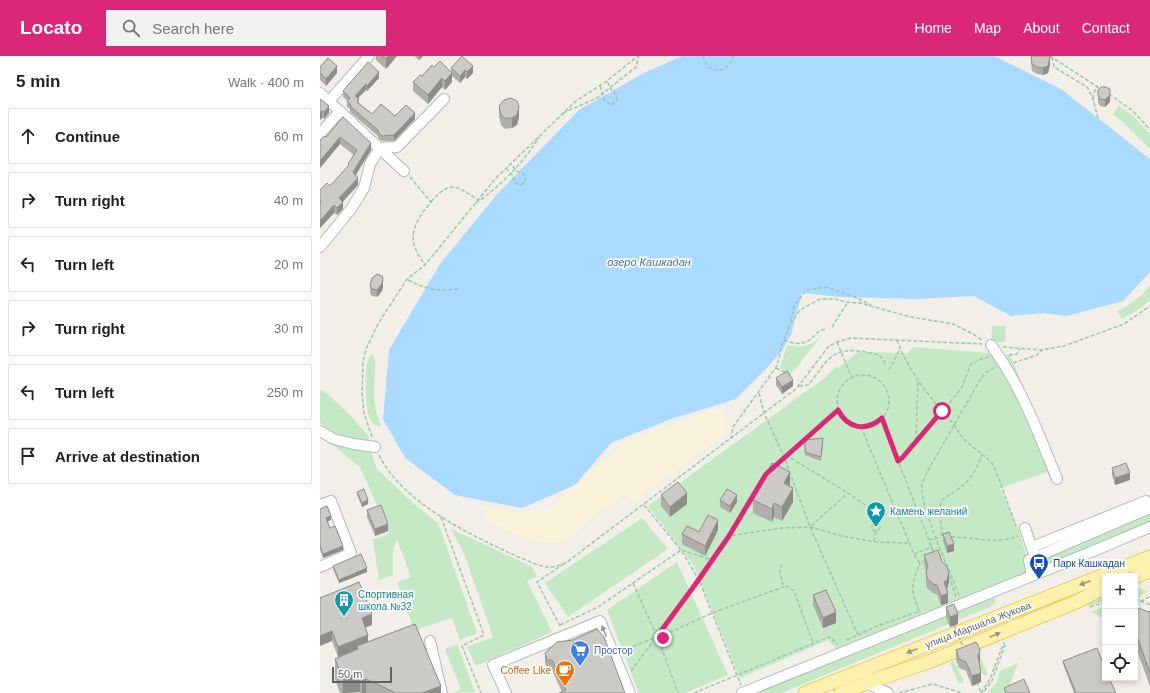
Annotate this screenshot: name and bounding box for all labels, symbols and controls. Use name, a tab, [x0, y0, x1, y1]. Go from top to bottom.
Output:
search box	[106, 10, 386, 46]
text: Locato	[20, 17, 82, 38]
icon: search	[120, 17, 142, 39]
text: Search here	[152, 20, 234, 37]
text: Home	[915, 20, 952, 36]
text: Map	[974, 20, 1001, 36]
text: About	[1023, 20, 1060, 36]
text: Contact	[1082, 20, 1130, 36]
text: 5 min	[16, 72, 60, 91]
text: Walk · 400 m	[228, 75, 304, 90]
icon: ahead	[17, 125, 39, 147]
text: Continue	[55, 128, 120, 145]
text: 60 m	[274, 129, 303, 144]
icon: right	[17, 189, 39, 211]
text: Turn right	[55, 192, 125, 209]
text: 40 m	[274, 193, 303, 208]
icon: left	[17, 253, 39, 275]
text: Turn left	[55, 256, 114, 273]
water label: озеро Кашкадан	[607, 256, 691, 268]
text: 20 m	[274, 257, 303, 272]
icon: right	[17, 317, 39, 339]
text: Turn right	[55, 320, 125, 337]
text: 30 m	[274, 321, 303, 336]
icon: left	[17, 381, 39, 403]
text: Turn left	[55, 384, 114, 401]
text: 250 m	[267, 385, 303, 400]
route start	[933, 402, 951, 420]
icon: arrive	[17, 445, 39, 467]
text: Arrive at destination	[55, 448, 200, 465]
place icon: Камень желаний	[865, 500, 887, 528]
place label: Камень желаний	[890, 506, 967, 517]
bus stop icon: Парк Кашкадан	[1028, 552, 1050, 580]
place label: Парк Кашкадан	[1053, 558, 1125, 569]
map controls	[1102, 573, 1138, 681]
button: +	[1102, 573, 1138, 609]
one-way arrow	[1079, 580, 1091, 586]
building icon: Спортивная школа №32	[333, 589, 355, 617]
place label: Спортивная школа №32	[358, 589, 414, 612]
street label: улица Маршала Жукова	[924, 600, 1033, 650]
button: −	[1102, 609, 1138, 645]
one-way arrow	[601, 625, 607, 637]
route end	[654, 629, 672, 647]
one-way arrow	[990, 631, 1002, 637]
supermarket icon: Простор	[569, 639, 591, 667]
place label: Простор	[594, 645, 633, 656]
button: locate	[1102, 645, 1138, 681]
one-way arrow	[906, 648, 918, 654]
cafe icon: Coffee Like	[554, 659, 576, 687]
scale bar	[332, 665, 392, 684]
place label: Coffee Like	[501, 665, 551, 676]
text: 50 m	[338, 668, 362, 680]

